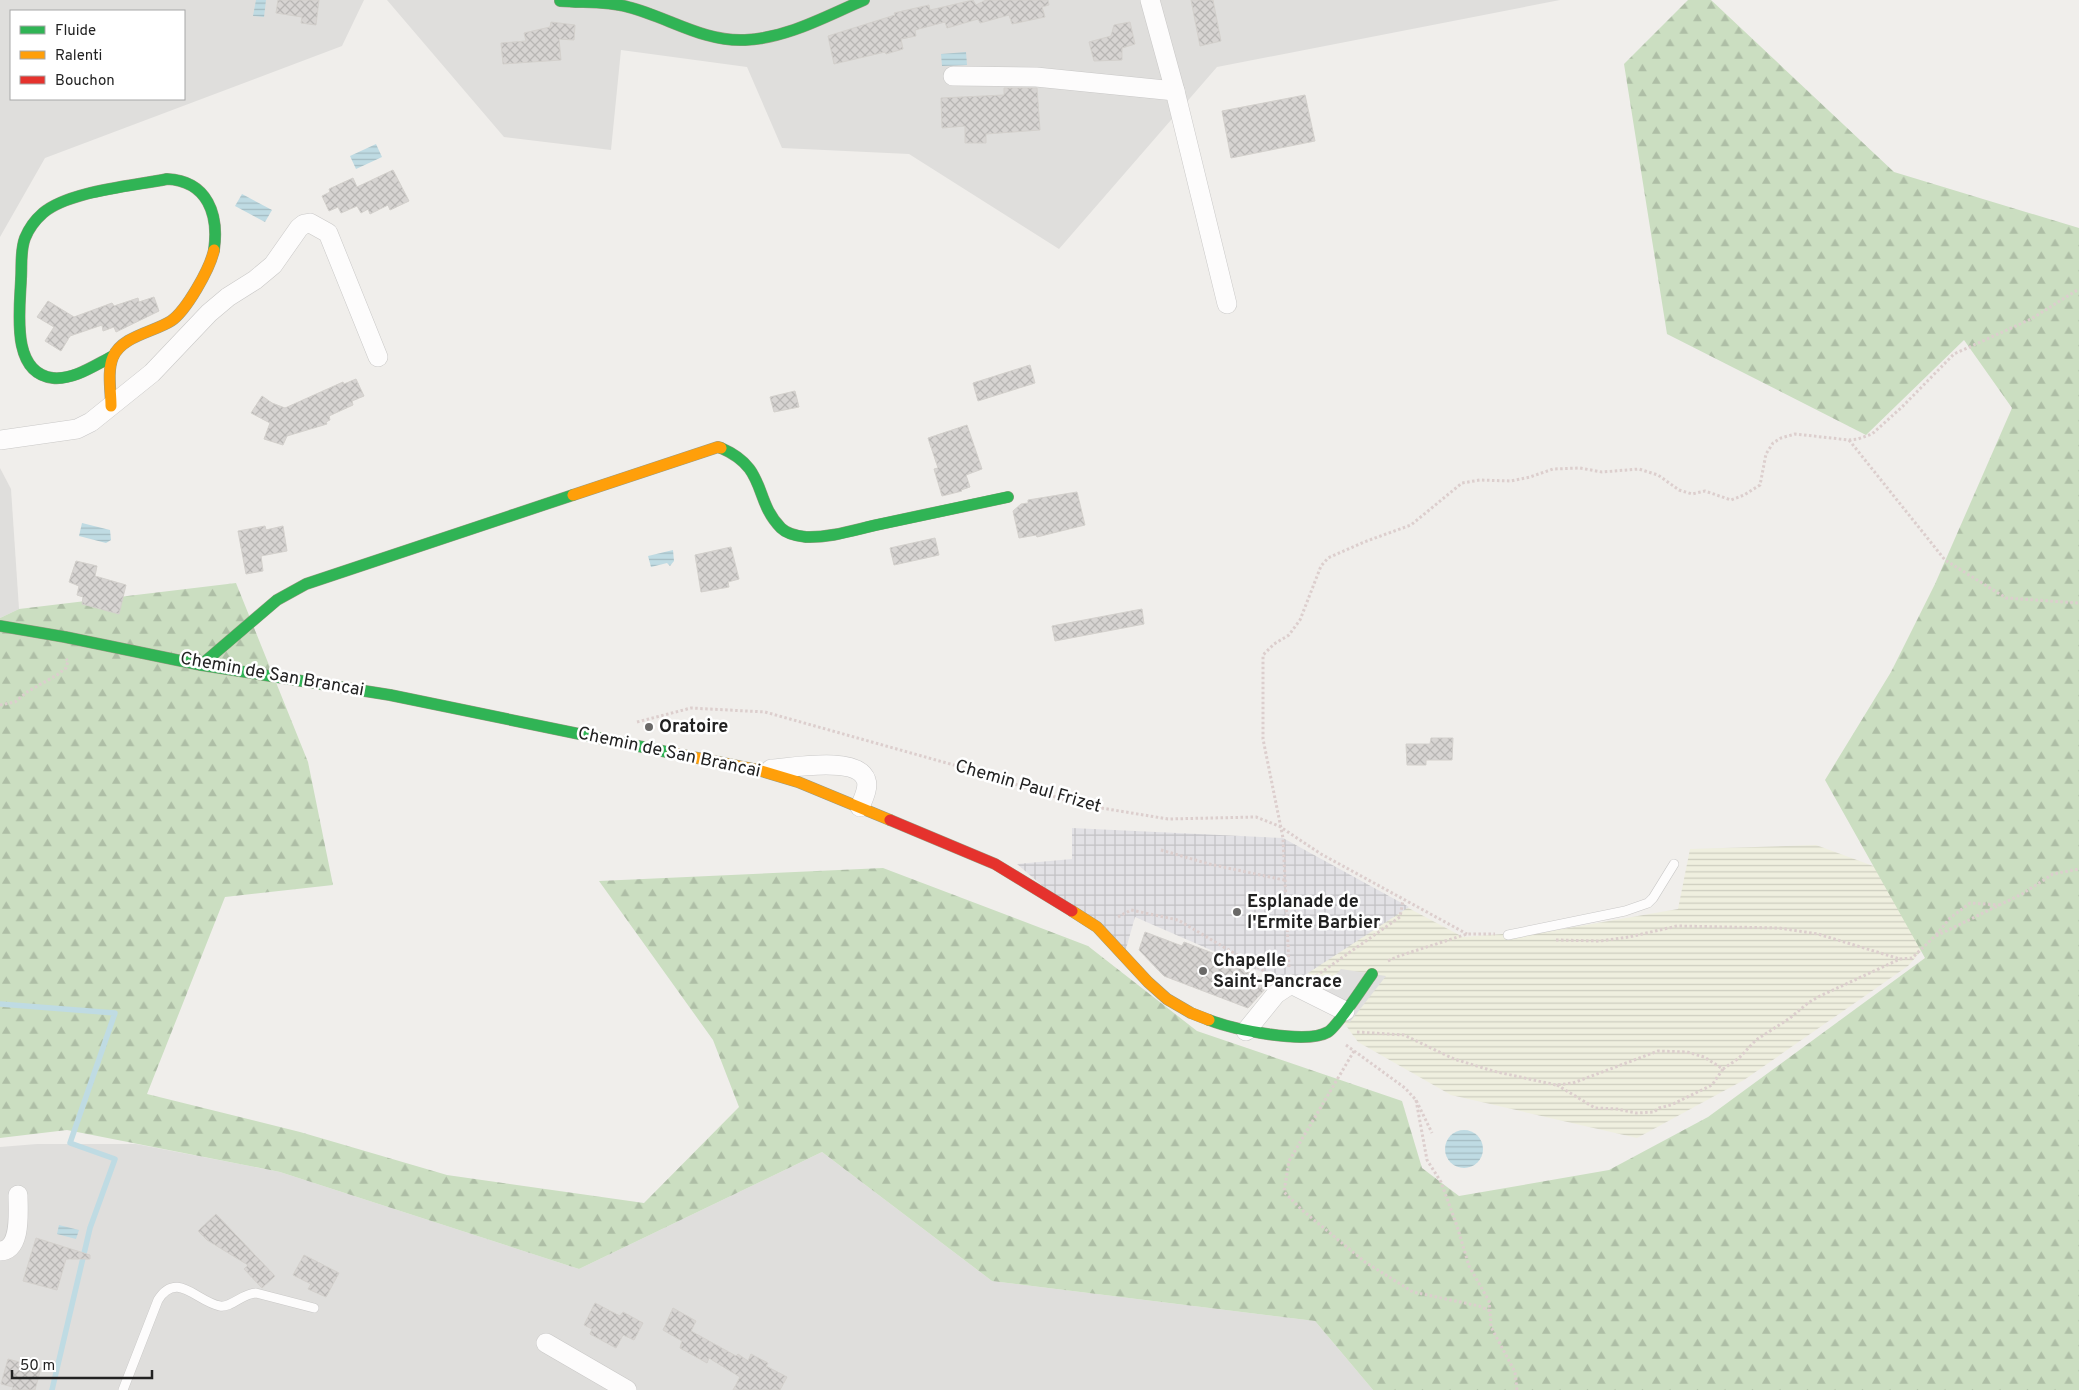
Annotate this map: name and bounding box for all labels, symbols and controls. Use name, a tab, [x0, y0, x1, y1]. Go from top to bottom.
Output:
legend	[10, 10, 185, 100]
text: Fluide	[55, 22, 96, 41]
text: Ralenti	[55, 47, 102, 66]
text: Bouchon	[55, 72, 115, 91]
street label: Chemin de San Brancai	[178, 647, 366, 703]
place label: Oratoire	[659, 716, 728, 739]
marker: Oratoire	[643, 721, 655, 733]
street label: Chemin de San Brancai	[575, 722, 763, 784]
street label: Chemin Paul Frizet	[952, 755, 1104, 819]
place label: Esplanade de l'Ermite Barbier	[1247, 891, 1381, 935]
marker: Esplanade de l'Ermite Barbier	[1231, 906, 1243, 918]
place label: Chapelle Saint-Pancrace	[1213, 950, 1342, 994]
marker: Chapelle Saint-Pancrace	[1197, 965, 1209, 977]
scale bar	[12, 1348, 152, 1380]
text: 50 m	[20, 1357, 55, 1376]

